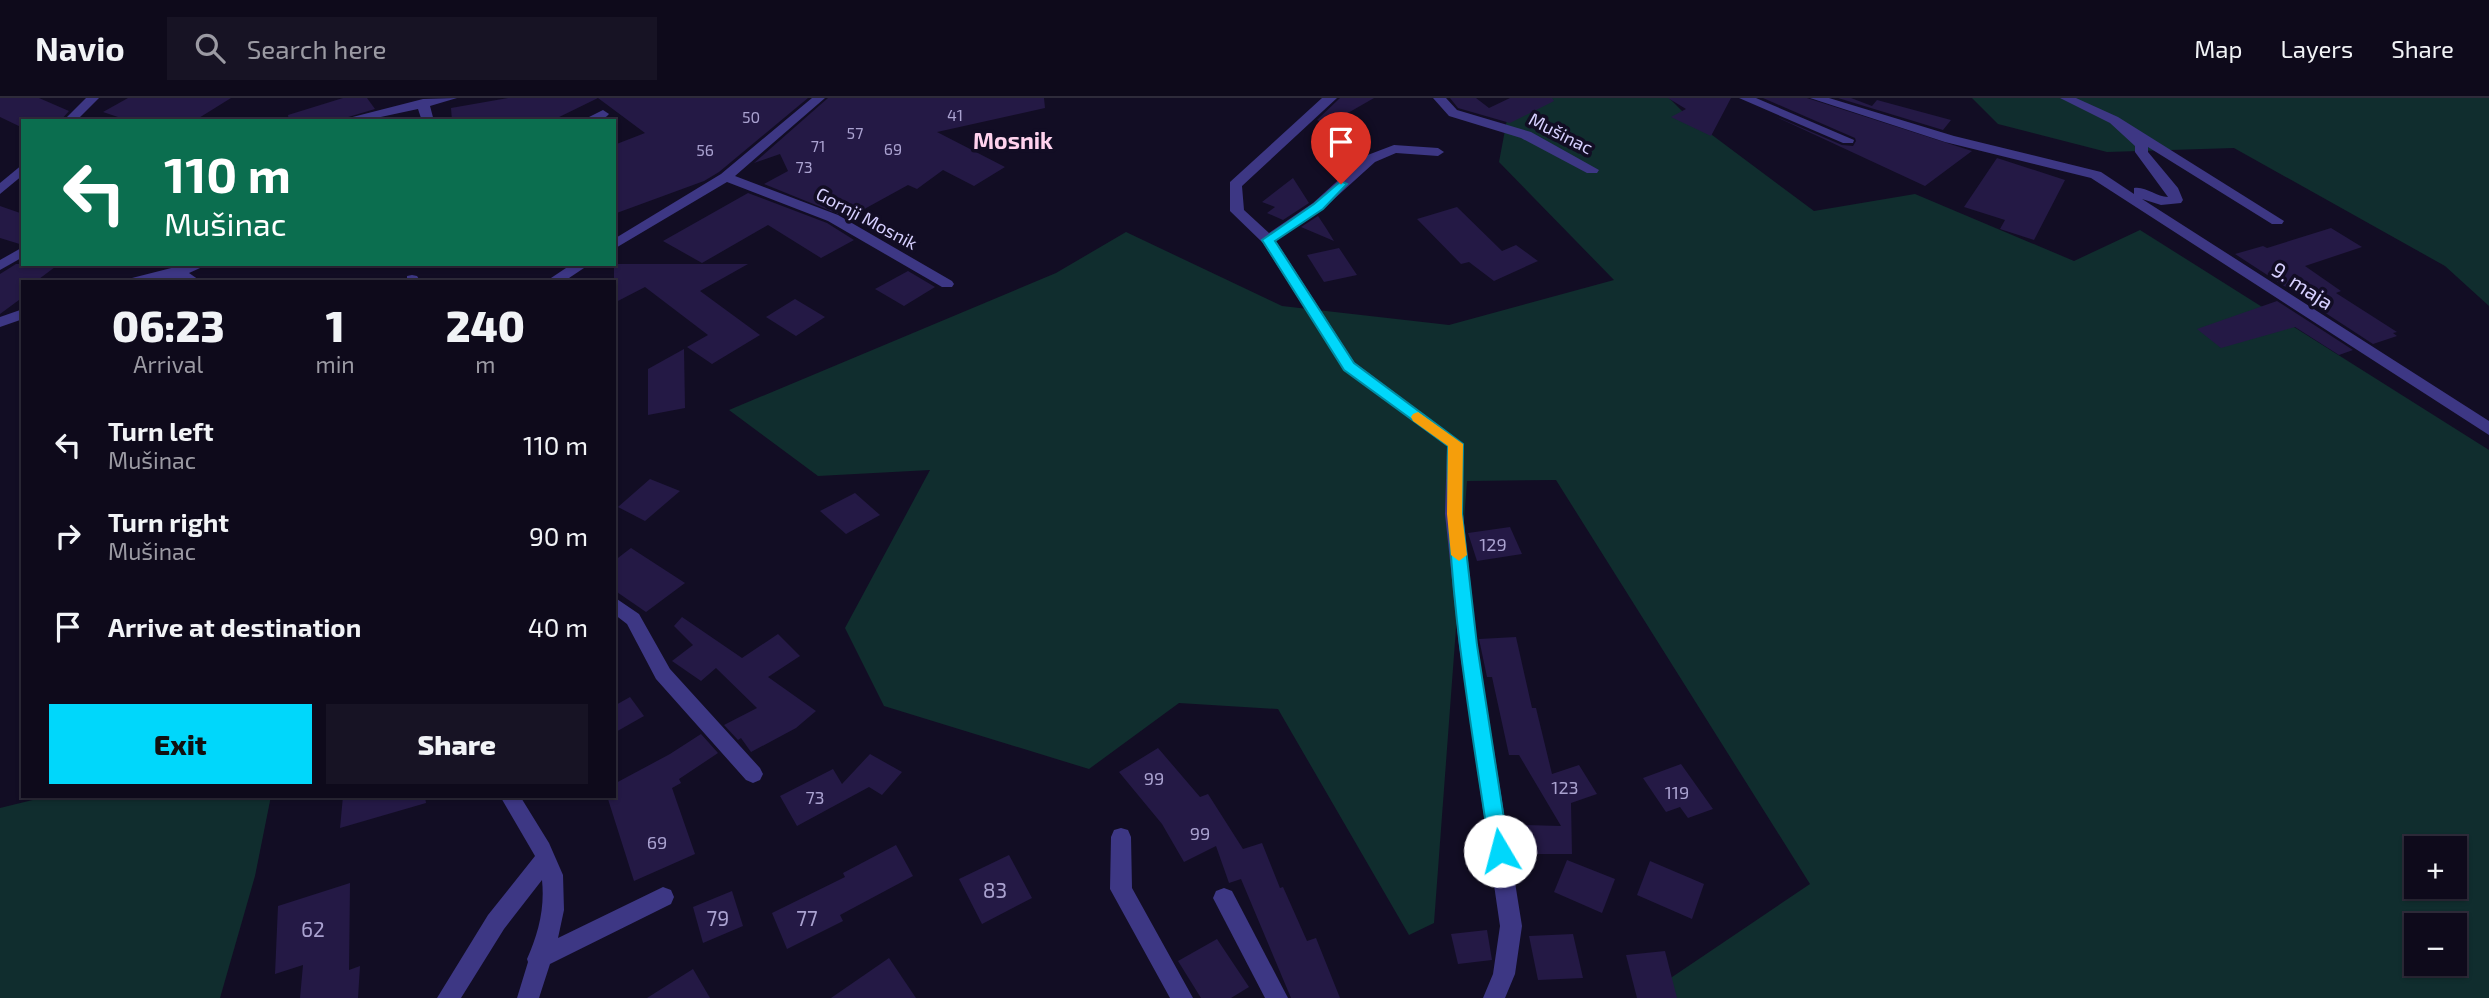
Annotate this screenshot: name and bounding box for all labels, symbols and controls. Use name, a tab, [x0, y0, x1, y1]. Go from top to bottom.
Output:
search box	[167, 17, 657, 80]
text: Navio	[35, 28, 125, 68]
icon: search	[191, 29, 229, 67]
text: Search here	[247, 33, 386, 64]
text: Map	[2194, 34, 2242, 63]
text: Layers	[2280, 34, 2353, 63]
text: Share	[2391, 34, 2454, 63]
house number: 41	[947, 105, 963, 124]
house number: 50	[742, 107, 760, 126]
street label: Mušinac	[1525, 108, 1597, 159]
pin	[1311, 112, 1371, 184]
house number: 57	[847, 123, 863, 142]
icon: arrive	[1322, 123, 1360, 161]
district label: Mosnik	[973, 126, 1053, 154]
house number: 71	[811, 136, 825, 155]
house number: 69	[884, 139, 902, 158]
house number: 56	[696, 140, 714, 159]
text: 110 m	[164, 144, 291, 203]
icon: left	[49, 147, 140, 238]
house number: 73	[795, 157, 813, 176]
street label: Gornji Mosnik	[813, 182, 921, 254]
text: Mušinac	[164, 204, 286, 242]
street label: 9. maja	[2267, 256, 2338, 315]
text: 06:23	[112, 300, 225, 350]
text: 1	[326, 300, 345, 350]
text: 240	[446, 300, 525, 350]
text: Arrival	[133, 350, 203, 378]
text: min	[316, 350, 355, 378]
text: m	[475, 350, 495, 378]
text: Turn left	[108, 415, 214, 446]
icon: left	[49, 426, 87, 464]
text: 110 m	[523, 429, 588, 460]
text: Mušinac	[108, 446, 196, 474]
text: Turn right	[108, 506, 229, 537]
icon: right	[49, 517, 87, 555]
text: 90 m	[529, 520, 588, 551]
house number: 129	[1479, 533, 1507, 555]
text: Mušinac	[108, 537, 196, 565]
icon: arrive	[49, 608, 87, 646]
text: Arrive at destination	[108, 611, 361, 642]
text: 40 m	[528, 611, 588, 642]
button: Exit	[49, 704, 312, 784]
button: Share	[326, 704, 588, 784]
house number: 99	[1144, 767, 1164, 789]
house number: 123	[1551, 776, 1579, 798]
house number: 119	[1665, 781, 1689, 803]
house number: 73	[805, 786, 825, 808]
position arrow	[1463, 814, 1537, 888]
house number: 99	[1190, 822, 1210, 844]
house number: 69	[647, 831, 667, 853]
map controls	[2404, 836, 2467, 976]
button: +	[2404, 836, 2467, 899]
house number: 83	[983, 877, 1007, 902]
house number: 79	[707, 905, 729, 930]
house number: 77	[796, 905, 818, 930]
button: −	[2404, 913, 2467, 976]
house number: 62	[301, 916, 325, 941]

